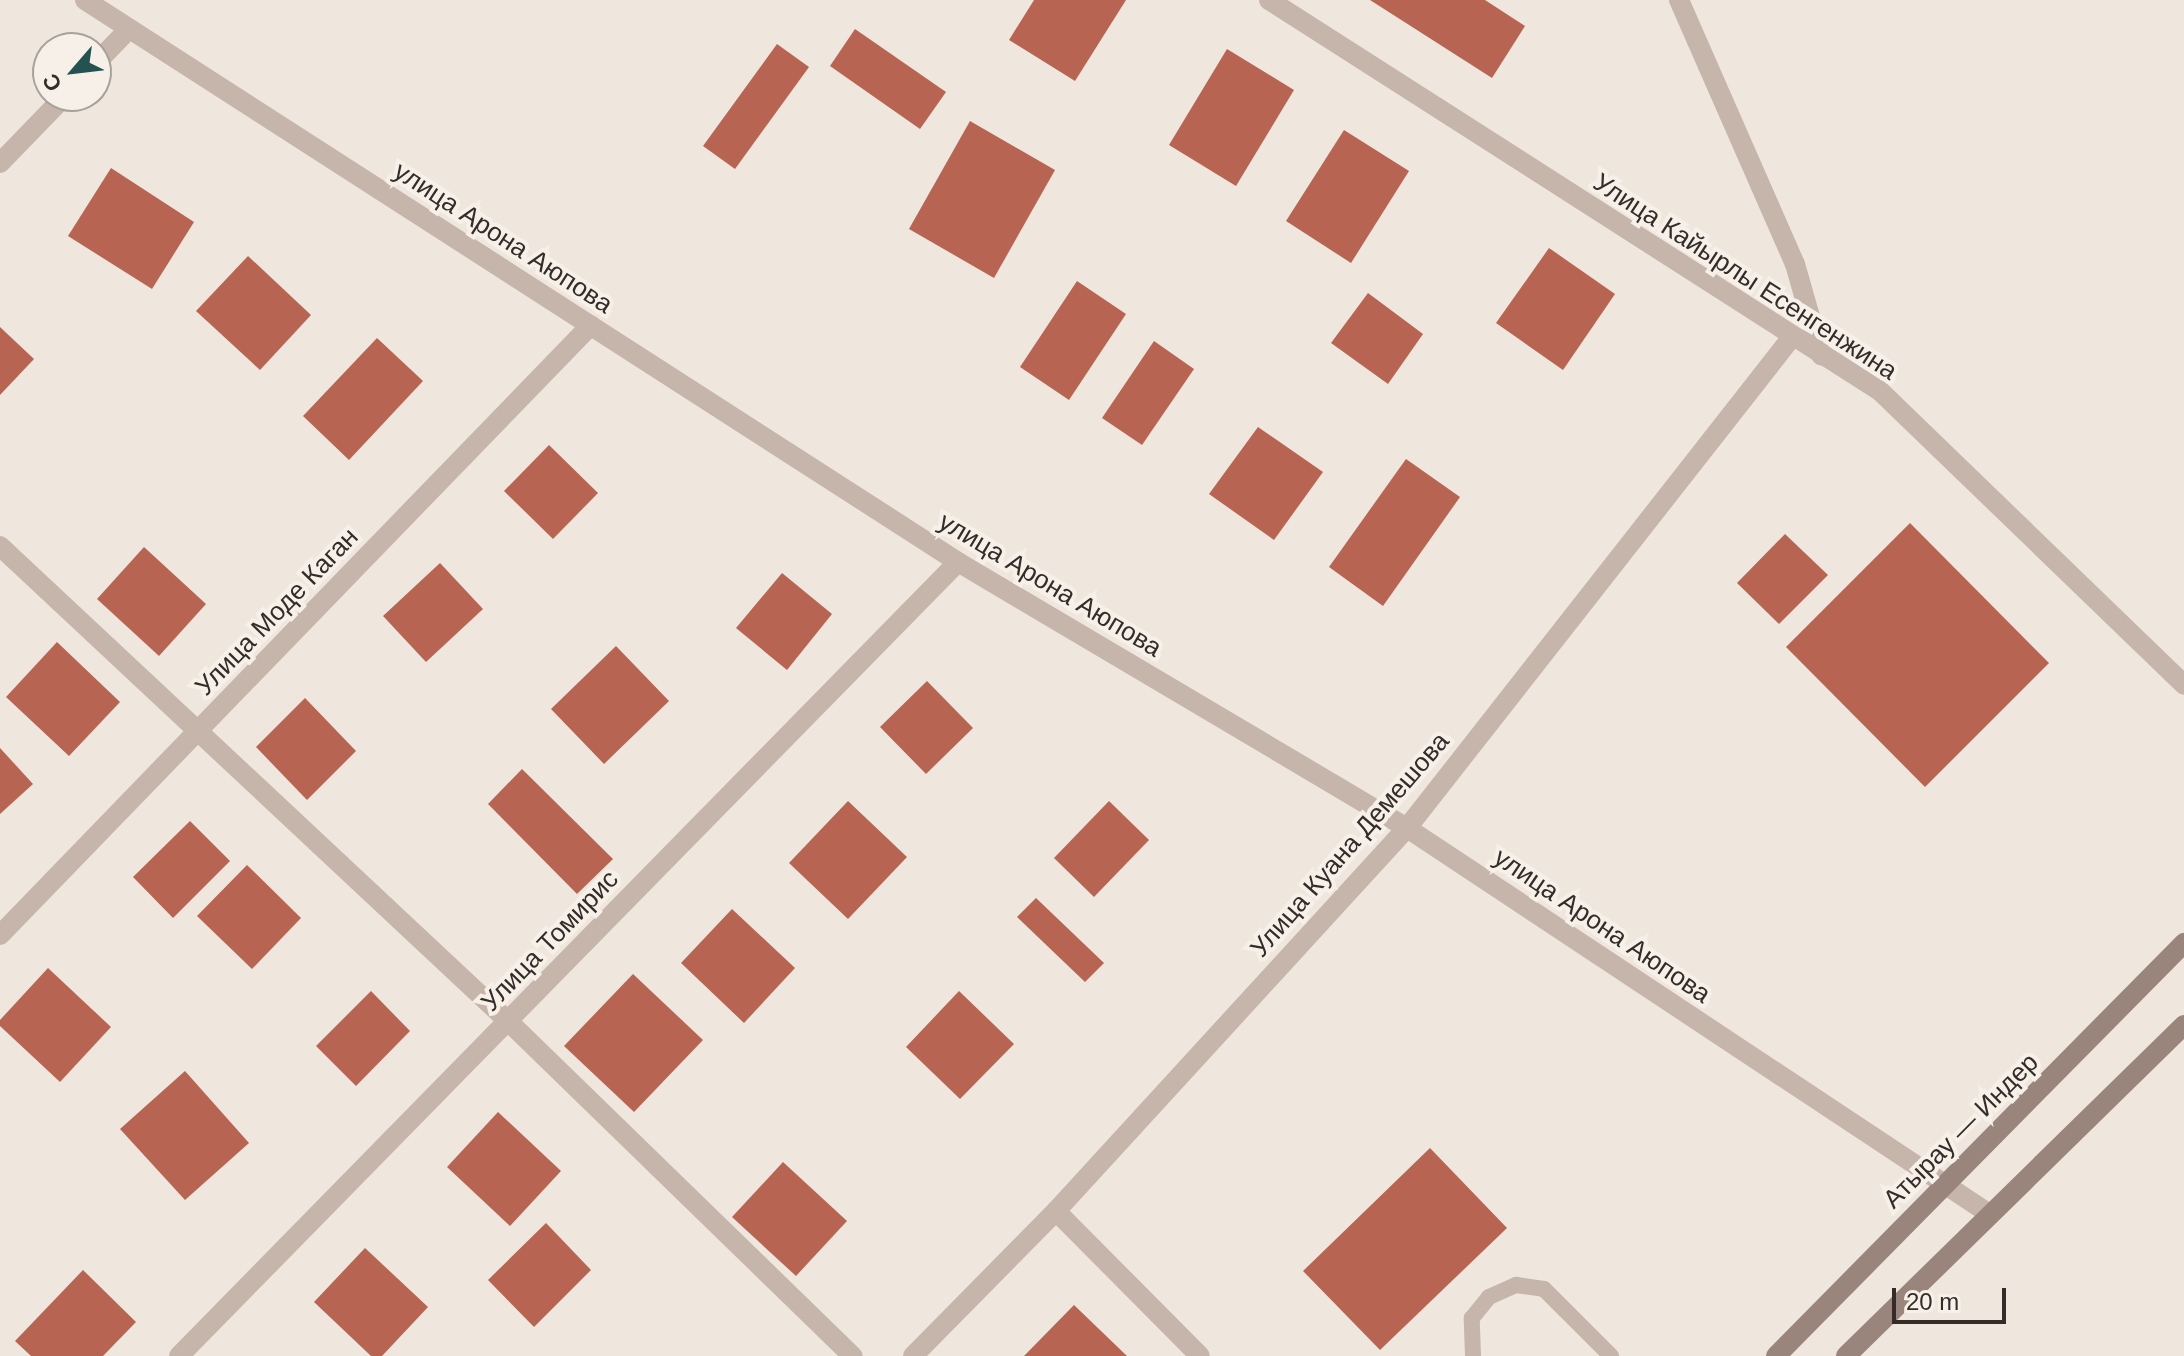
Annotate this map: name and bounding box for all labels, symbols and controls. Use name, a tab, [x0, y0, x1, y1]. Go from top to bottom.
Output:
north arrow	[32, 32, 112, 112]
text: С	[37, 70, 67, 95]
street label: улица Арона Аюпова	[388, 156, 618, 320]
street label: Улица Кайырлы Есенгенжина	[1587, 167, 1903, 387]
street label: улица Арона Аюпова	[933, 506, 1167, 664]
street label: Улица Моде Каган	[189, 522, 365, 702]
street label: Улица Куана Демешова	[1244, 726, 1456, 964]
street label: улица Арона Аюпова	[1488, 842, 1716, 1010]
street label: Улица Томирис	[475, 864, 625, 1018]
street label: Атырау — Индер	[1877, 1047, 2045, 1215]
scale bar	[1896, 1272, 2010, 1322]
text: 20 m	[1906, 1288, 1959, 1315]

